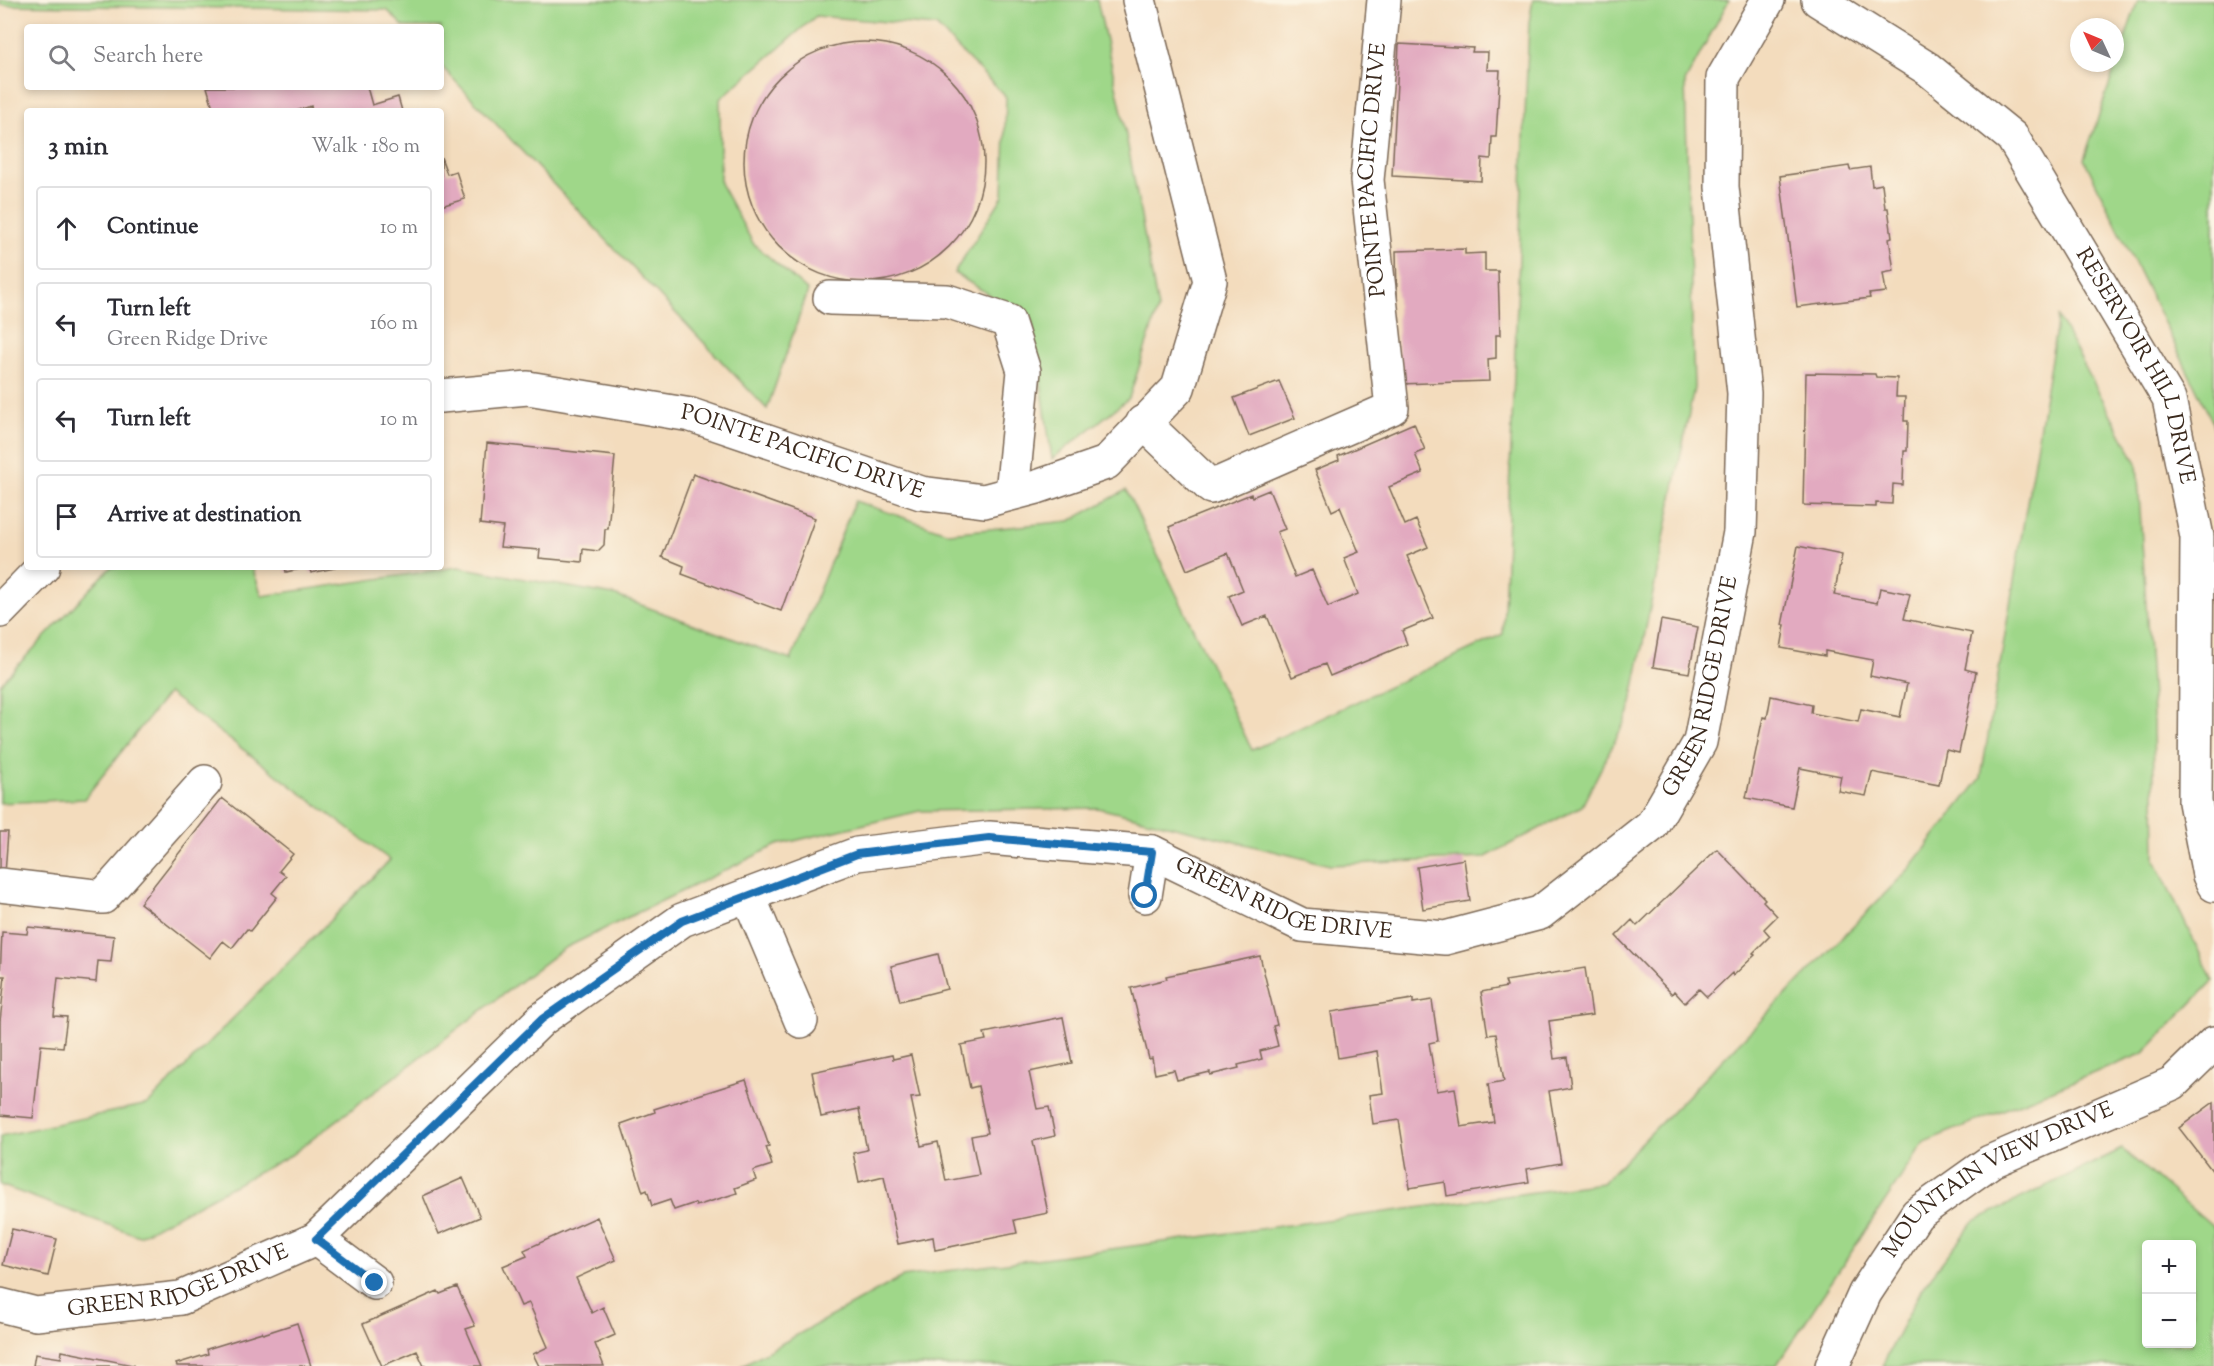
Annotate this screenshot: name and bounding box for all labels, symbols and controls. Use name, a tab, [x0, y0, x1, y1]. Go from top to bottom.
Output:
north arrow	[2070, 18, 2124, 72]
search box	[24, 24, 444, 90]
icon: search	[45, 41, 78, 74]
text: Search here	[93, 41, 203, 73]
street label: POINTE PACIFIC DRIVE	[1351, 42, 1396, 298]
text: 3 min	[48, 129, 108, 166]
text: Walk · 180 m	[311, 133, 420, 162]
icon: ahead	[50, 212, 83, 245]
text: Continue	[107, 212, 198, 244]
text: 10 m	[380, 214, 418, 243]
street label: RESERVOIR HILL DRIVE	[2066, 242, 2202, 487]
text: Turn left	[107, 294, 190, 326]
icon: left	[50, 308, 83, 341]
text: 160 m	[370, 310, 418, 339]
text: Green Ridge Drive	[107, 326, 268, 355]
street label: POINTE PACIFIC DRIVE	[678, 398, 928, 509]
icon: left	[50, 404, 83, 437]
text: Turn left	[107, 404, 190, 436]
text: 10 m	[380, 406, 418, 435]
icon: arrive	[50, 500, 83, 533]
text: Arrive at destination	[107, 500, 302, 532]
street label: GREEN RIDGE DRIVE	[1655, 573, 1747, 804]
street label: GREEN RIDGE DRIVE	[1169, 849, 1394, 949]
route start	[1131, 882, 1157, 908]
street label: MOUNTAIN VIEW DRIVE	[1876, 1094, 2119, 1265]
street label: GREEN RIDGE DRIVE	[66, 1237, 294, 1326]
map controls	[2142, 1240, 2196, 1348]
button: +	[2142, 1240, 2196, 1294]
route end	[361, 1269, 387, 1295]
button: −	[2142, 1294, 2196, 1348]

